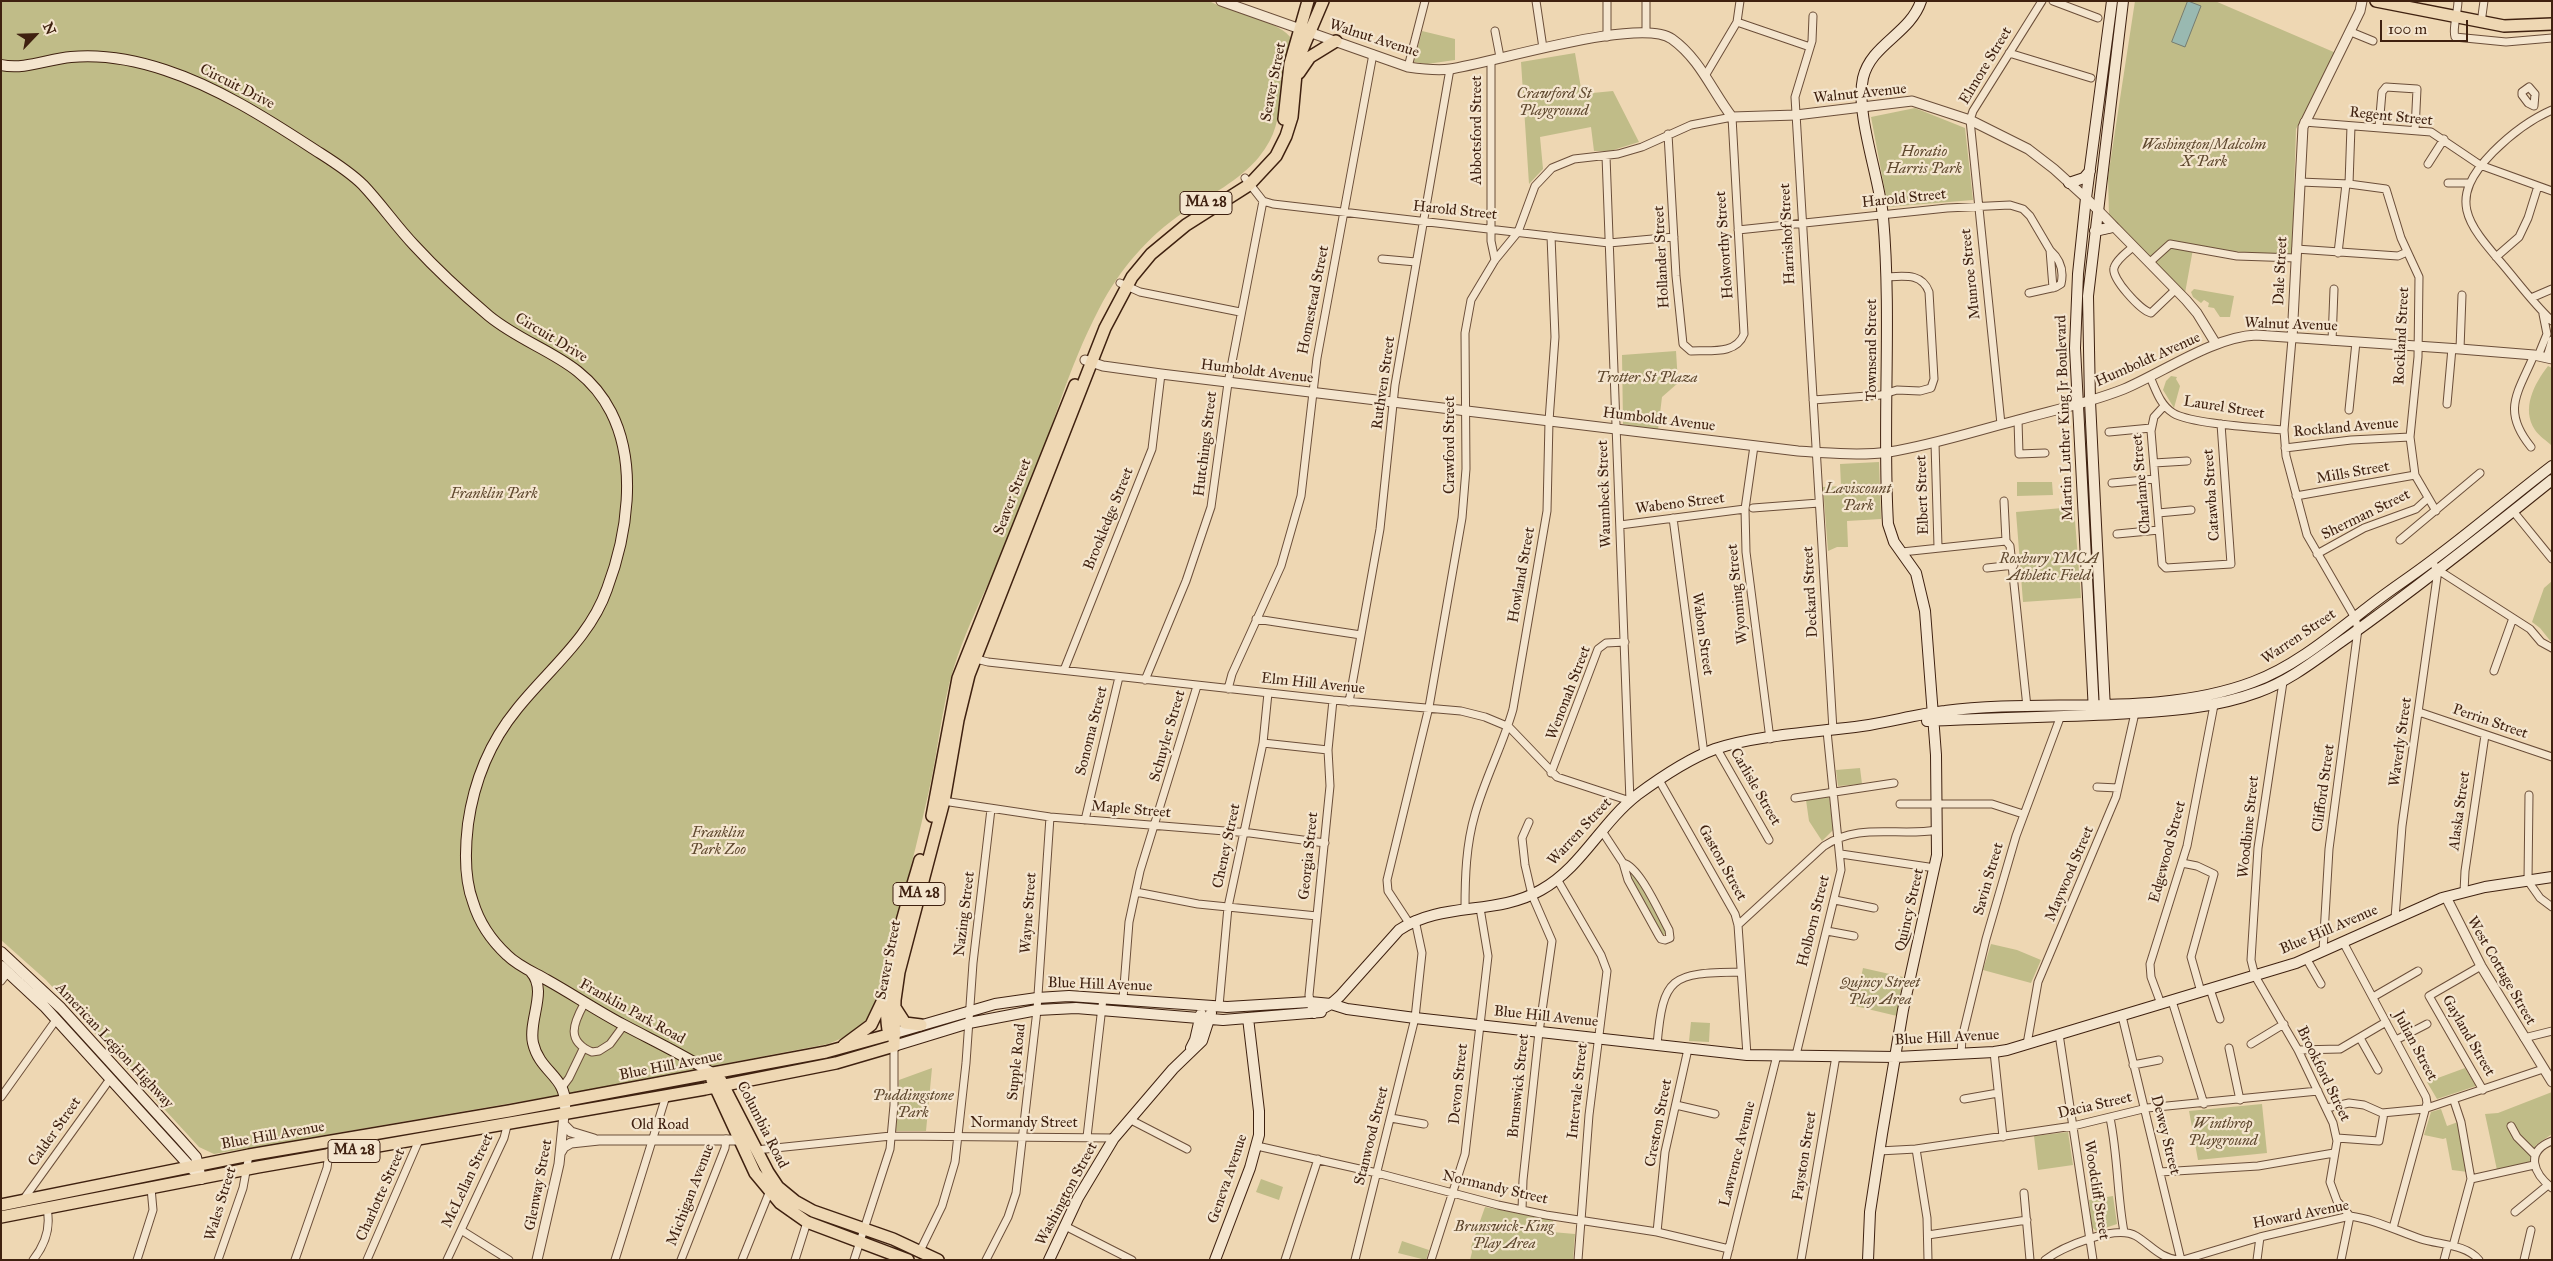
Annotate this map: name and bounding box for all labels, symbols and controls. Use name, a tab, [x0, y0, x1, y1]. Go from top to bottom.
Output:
north arrow	[10, 10, 60, 60]
scale bar	[2383, 10, 2470, 42]
street label: Walnut Avenue	[1327, 16, 1421, 62]
text: N	[39, 20, 59, 38]
text: 100 m	[2388, 20, 2427, 38]
street label: Elmore Street	[1956, 24, 2016, 108]
street label: Seaver Street	[1257, 41, 1291, 123]
street label: Circuit Drive	[197, 60, 277, 114]
street label: Abbotsford Street	[1468, 75, 1486, 185]
street label: Walnut Avenue	[1813, 80, 1907, 108]
park label: Crawford St Playground	[1517, 85, 1591, 120]
street label: Regent Street	[2348, 104, 2434, 130]
park label: Washington/Malcolm X Park	[2142, 136, 2266, 171]
park label: Horatio Harris Park	[1886, 143, 1962, 178]
street label: Harrishof Street	[1776, 183, 1800, 285]
street label: Harold Street	[1861, 186, 1947, 212]
street label: Holworthy Street	[1712, 190, 1738, 300]
road number: MA 28	[1180, 192, 1232, 214]
street label: Harold Street	[1412, 198, 1498, 224]
street label: Hollander Street	[1650, 205, 1674, 309]
street label: Munroe Street	[1957, 228, 1985, 320]
street label: Dale Street	[2270, 236, 2292, 306]
street label: Homestead Street	[1295, 244, 1333, 356]
street label: Rockland Street	[2390, 287, 2414, 385]
street label: Townsend Street	[1863, 299, 1881, 401]
street label: Circuit Drive	[511, 309, 591, 367]
street label: Walnut Avenue	[2244, 314, 2338, 336]
street label: Martin Luther King Jr Boulevard	[2052, 315, 2078, 521]
street label: Humboldt Avenue	[2093, 329, 2203, 391]
street label: Ruthven Street	[1369, 335, 1399, 431]
street label: Humboldt Avenue	[1200, 356, 1314, 388]
park label: Trotter St Plaza	[1596, 369, 1698, 387]
street label: Hutchings Street	[1191, 390, 1221, 498]
street label: Laurel Street	[2182, 393, 2266, 423]
street label: Crawford Street	[1441, 396, 1459, 494]
street label: Humboldt Avenue	[1602, 404, 1716, 436]
street label: Rockland Avenue	[2293, 414, 2399, 442]
street label: Charlame Street	[2129, 433, 2155, 535]
street label: Waumbeck Street	[1594, 440, 1616, 548]
street label: Catawba Street	[2200, 448, 2224, 542]
street label: Elbert Street	[1913, 455, 1933, 535]
street label: Seaver Street	[990, 456, 1036, 538]
street label: Mills Street	[2315, 458, 2391, 488]
street label: Brookledge Street	[1080, 465, 1138, 573]
park label: Laviscount Park	[1825, 480, 1891, 515]
park label: Franklin Park	[450, 485, 538, 503]
street label: Sherman Street	[2319, 486, 2413, 544]
street label: Wabeno Street	[1634, 490, 1726, 518]
street label: Howland Street	[1505, 526, 1539, 624]
street label: Wyoming Street	[1724, 543, 1752, 645]
street label: Deckard Street	[1800, 546, 1822, 638]
park label: Roxbury YMCA Athletic Field	[1999, 550, 2099, 585]
street label: Wabon Street	[1687, 591, 1717, 677]
street label: Warren Street	[2258, 606, 2340, 668]
street label: Wenonah Street	[1543, 644, 1595, 742]
street label: Elm Hill Avenue	[1260, 670, 1366, 698]
street label: Sonoma Street	[1072, 684, 1112, 778]
street label: Schuyler Street	[1146, 688, 1190, 784]
street label: Waverly Street	[2386, 696, 2416, 788]
street label: Perrin Street	[2450, 701, 2530, 743]
street label: Clifford Street	[2309, 743, 2339, 833]
street label: Carlisle Street	[1726, 745, 1784, 829]
street label: Alaska Street	[2446, 770, 2474, 852]
street label: Woodbine Street	[2235, 775, 2263, 879]
street label: Warren Street	[1544, 794, 1616, 870]
street label: Maple Street	[1090, 798, 1172, 822]
street label: Edgewood Street	[2146, 799, 2190, 905]
street label: Cheney Street	[1209, 802, 1245, 890]
street label: Georgia Street	[1295, 811, 1323, 901]
street label: Gaston Street	[1694, 822, 1750, 904]
park label: Franklin Park Zoo	[690, 824, 746, 859]
street label: Maywood Street	[2042, 824, 2098, 924]
street label: Savin Street	[1970, 841, 2008, 917]
street label: Quincy Street	[1892, 867, 1928, 953]
street label: Nazing Street	[951, 871, 979, 957]
street label: Wayne Street	[1017, 872, 1041, 954]
street label: Holborn Street	[1794, 873, 1834, 969]
road number: MA 28	[893, 882, 945, 906]
street label: Blue Hill Avenue	[2277, 901, 2381, 959]
street label: West Cottage Street	[2463, 913, 2539, 1029]
street label: Seaver Street	[872, 919, 906, 1001]
street label: Blue Hill Avenue	[1047, 974, 1153, 996]
park label: Quincy Street Play Area	[1840, 974, 1920, 1009]
street label: Franklin Park Road	[576, 975, 688, 1049]
street label: American Legion Highway	[51, 979, 177, 1113]
street label: Gayland Street	[2438, 992, 2498, 1080]
street label: Blue Hill Avenue	[1493, 1003, 1599, 1031]
street label: Julian Street	[2389, 1008, 2441, 1084]
street label: Supple Road	[1004, 1023, 1030, 1101]
street label: Brookford Street	[2292, 1023, 2354, 1125]
street label: Blue Hill Avenue	[1894, 1026, 2000, 1050]
street label: Brunswick Street	[1505, 1033, 1533, 1139]
street label: Intervale Street	[1564, 1042, 1592, 1140]
street label: Devon Street	[1446, 1043, 1472, 1125]
street label: Blue Hill Avenue	[618, 1047, 724, 1085]
street label: Columbia Road	[732, 1078, 792, 1172]
street label: Creston Street	[1642, 1078, 1676, 1168]
street label: Stanwood Street	[1351, 1085, 1393, 1187]
park label: Puddingstone Park	[873, 1087, 953, 1122]
street label: Dacia Street	[2056, 1089, 2134, 1123]
street label: Dewey Street	[2146, 1093, 2184, 1177]
street label: Calder Street	[25, 1094, 85, 1170]
street label: Lawrence Avenue	[1716, 1099, 1760, 1209]
street label: Fayston Street	[1789, 1110, 1821, 1202]
street label: Normandy Street	[970, 1114, 1078, 1132]
park label: Winthrop Playground	[2188, 1115, 2258, 1150]
street label: Old Road	[631, 1116, 689, 1134]
street label: Blue Hill Avenue	[220, 1118, 326, 1154]
street label: McLellan Street	[438, 1131, 498, 1231]
street label: Geneva Avenue	[1204, 1132, 1252, 1226]
street label: Glenway Street	[521, 1138, 557, 1232]
street label: Washington Street	[1032, 1139, 1102, 1249]
street label: Woodcliff Street	[2079, 1139, 2113, 1241]
road number: MA 28	[328, 1140, 380, 1162]
street label: Michigan Avenue	[663, 1141, 719, 1249]
street label: Charlotte Street	[353, 1146, 409, 1244]
street label: Wales Street	[201, 1165, 241, 1243]
street label: Normandy Street	[1441, 1167, 1549, 1209]
street label: Howard Avenue	[2251, 1197, 2351, 1233]
park label: Brunswick-King Play Area	[1454, 1218, 1554, 1253]

